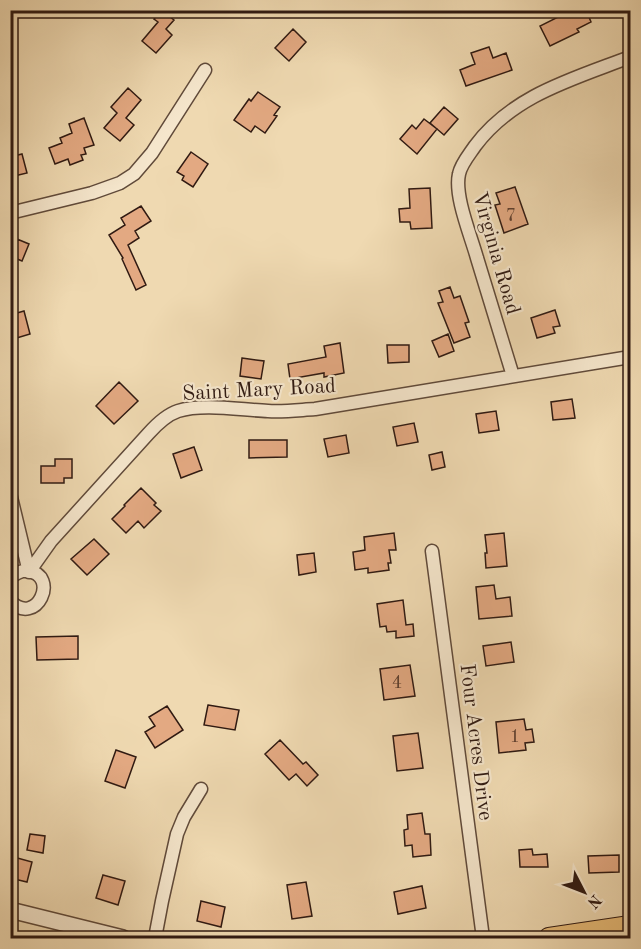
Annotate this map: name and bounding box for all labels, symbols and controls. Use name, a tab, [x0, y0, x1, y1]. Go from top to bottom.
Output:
street label: Virginia Road	[468, 190, 523, 317]
house number: 7	[506, 207, 516, 225]
street label: Saint Mary Road	[182, 376, 337, 405]
street label: Four Acres Drive	[455, 663, 496, 822]
house number: 4	[392, 674, 402, 692]
house number: 1	[510, 728, 520, 746]
north arrow	[554, 862, 614, 922]
text: N	[583, 891, 604, 911]

